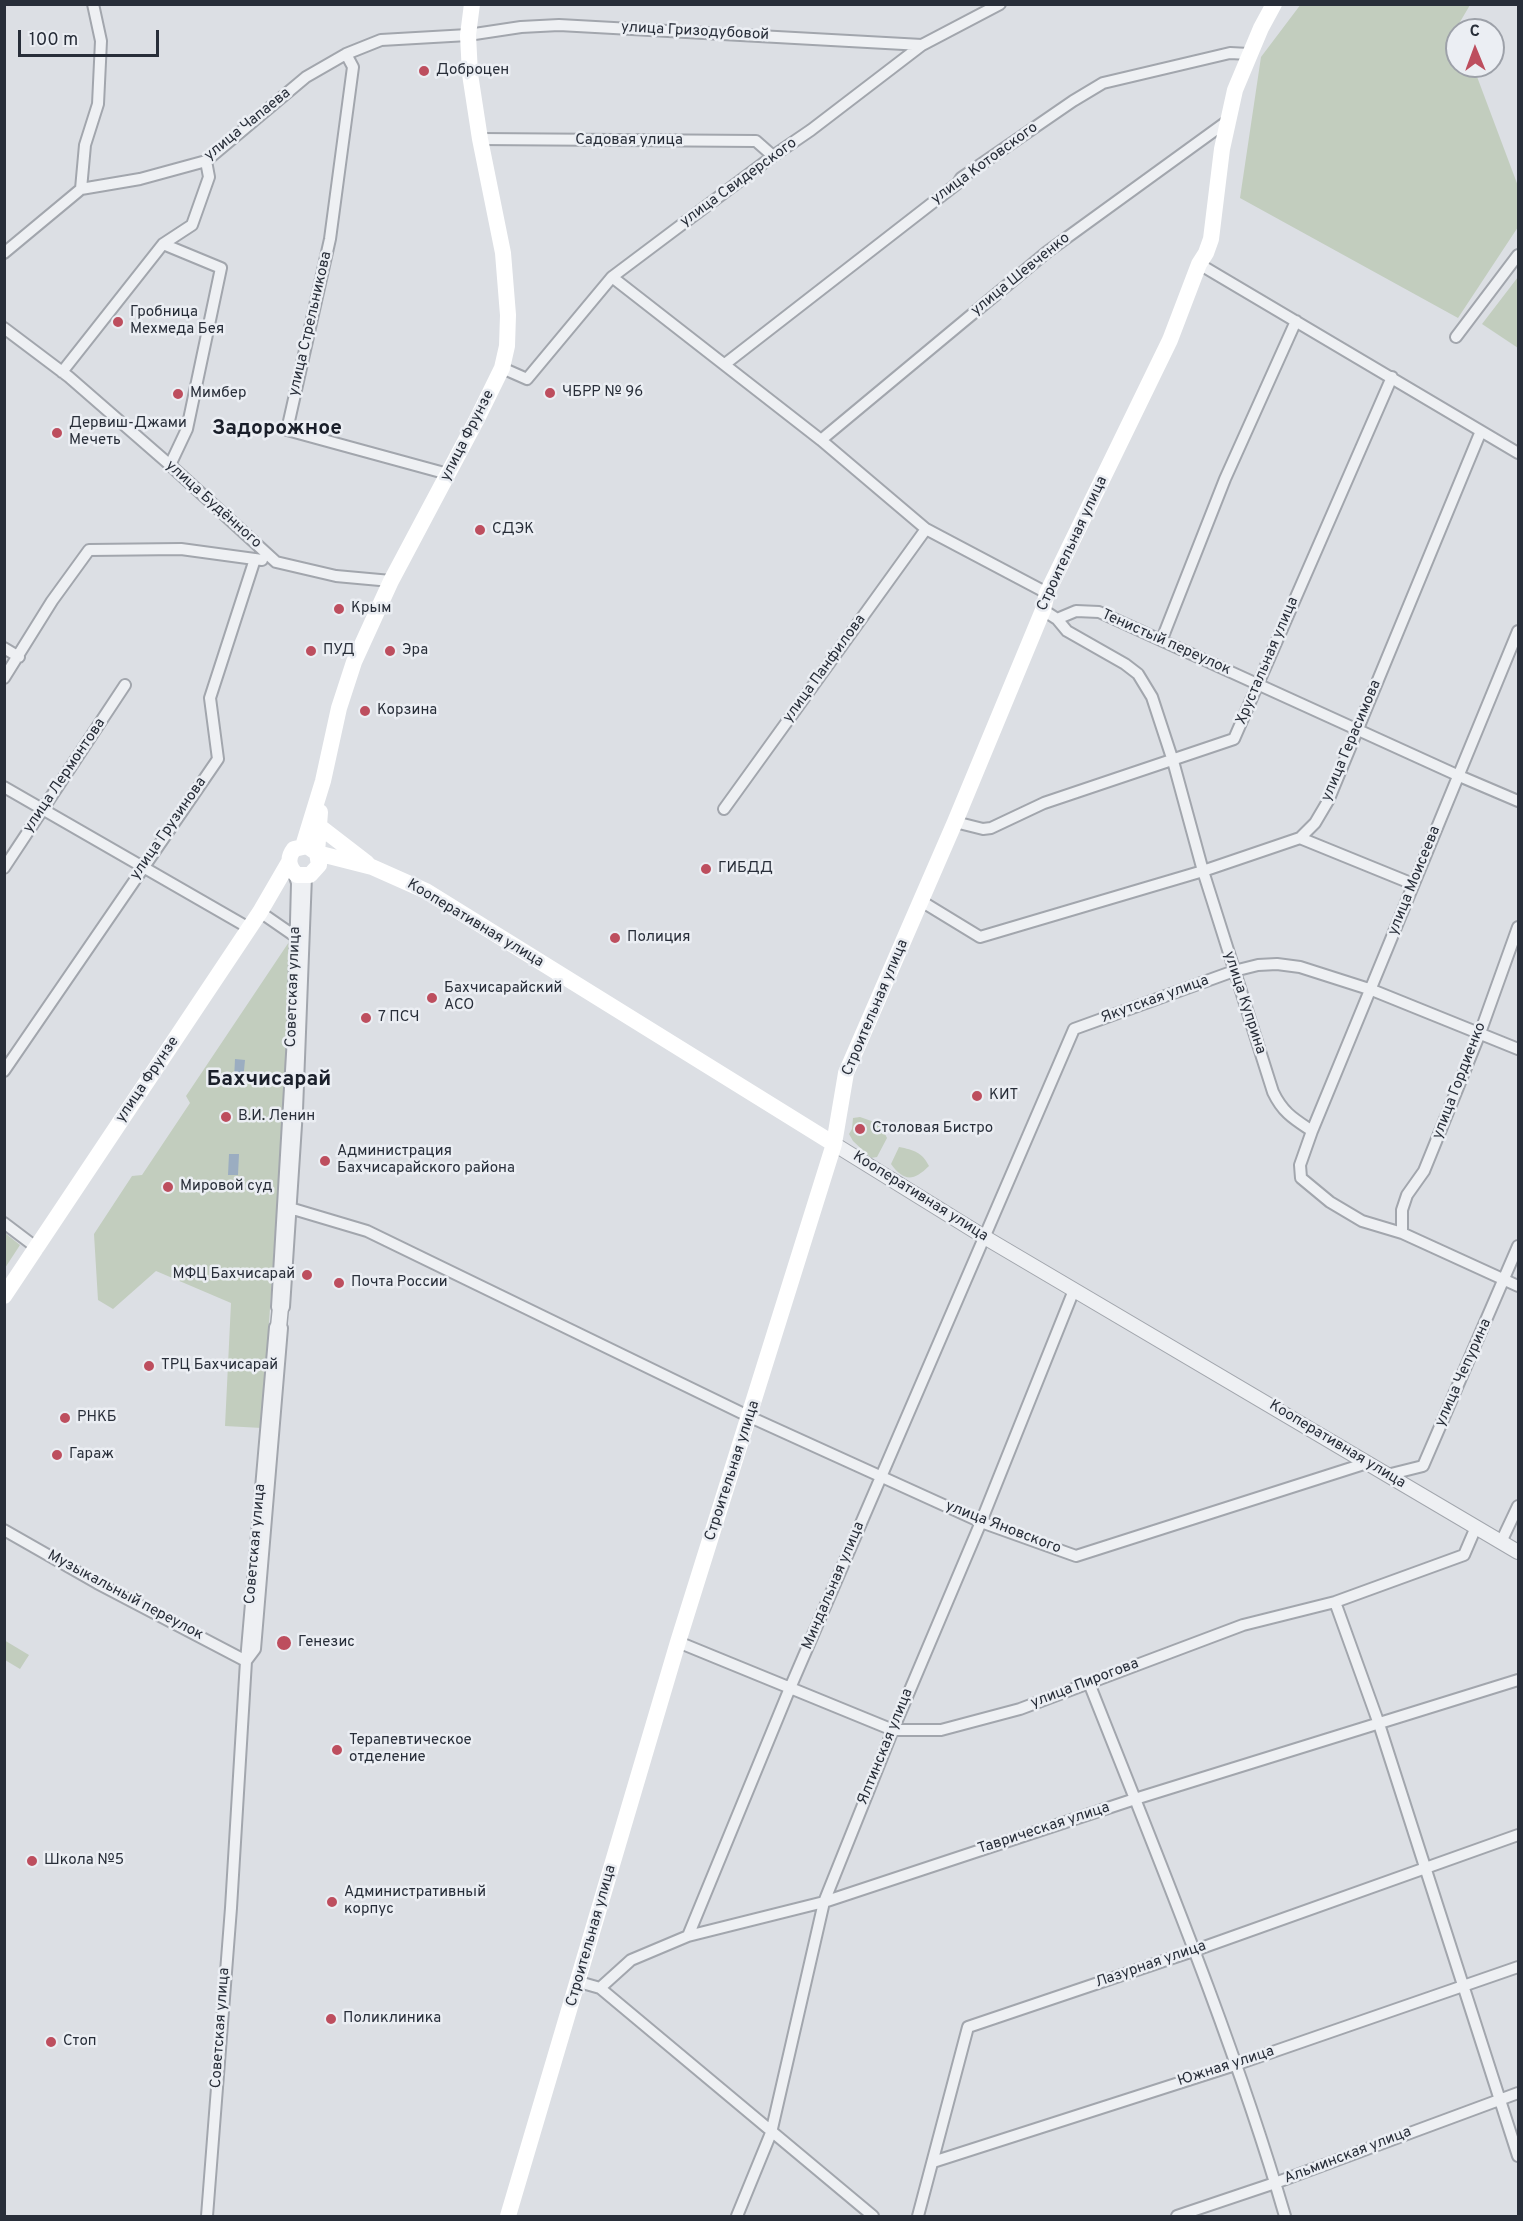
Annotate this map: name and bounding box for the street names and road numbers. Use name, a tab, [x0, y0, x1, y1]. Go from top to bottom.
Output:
street label: улица Гризодубовой	[620, 19, 770, 45]
street label: улица Чапаева	[201, 85, 295, 165]
street label: улица Котовского	[928, 119, 1042, 209]
street label: Садовая улица	[575, 132, 683, 150]
street label: улица Свидерского	[677, 135, 801, 231]
street label: улица Шевченко	[968, 230, 1074, 320]
street label: улица Стрельникова	[286, 250, 336, 398]
street label: улица Фрунзе	[437, 387, 499, 485]
street label: улица Будённого	[161, 457, 265, 553]
street label: Строительная улица	[1034, 474, 1112, 614]
street label: Хрустальная улица	[1233, 594, 1303, 728]
street label: Тенистый переулок	[1098, 606, 1234, 680]
street label: улица Панфилова	[780, 612, 870, 726]
street label: улица Герасимова	[1318, 678, 1386, 804]
street label: улица Лермонтова	[20, 715, 110, 837]
street label: улица Грузинова	[127, 774, 211, 884]
street label: улица Моисеева	[1385, 824, 1445, 938]
street label: Кооперативная улица	[403, 876, 547, 972]
street label: Советская улица	[283, 926, 305, 1048]
street label: Строительная улица	[839, 937, 913, 1079]
street label: улица Куприна	[1219, 949, 1269, 1057]
street label: Якутская улица	[1099, 972, 1211, 1028]
street label: улица Гордиенко	[1429, 1020, 1491, 1142]
street label: улица Фрунзе	[113, 1034, 183, 1126]
street label: Кооперативная улица	[849, 1148, 991, 1246]
street label: улица Чепурина	[1432, 1316, 1496, 1430]
street label: Кооперативная улица	[1265, 1397, 1409, 1493]
street label: Строительная улица	[702, 1399, 764, 1543]
street label: Советская улица	[242, 1483, 270, 1605]
street label: улица Яновского	[943, 1498, 1063, 1558]
street label: Миндальная улица	[799, 1519, 869, 1653]
street label: Музыкальный переулок	[44, 1547, 206, 1645]
street label: улица Пирогова	[1028, 1655, 1142, 1713]
street label: Ялтинская улица	[854, 1686, 918, 1808]
street label: Таврическая улица	[976, 1799, 1112, 1859]
street label: Строительная улица	[563, 1863, 621, 2009]
street label: Лазурная улица	[1093, 1938, 1209, 1992]
street label: Советская улица	[208, 1967, 234, 2089]
street label: Южная улица	[1175, 2043, 1277, 2091]
street label: Альминская улица	[1282, 2123, 1414, 2189]

